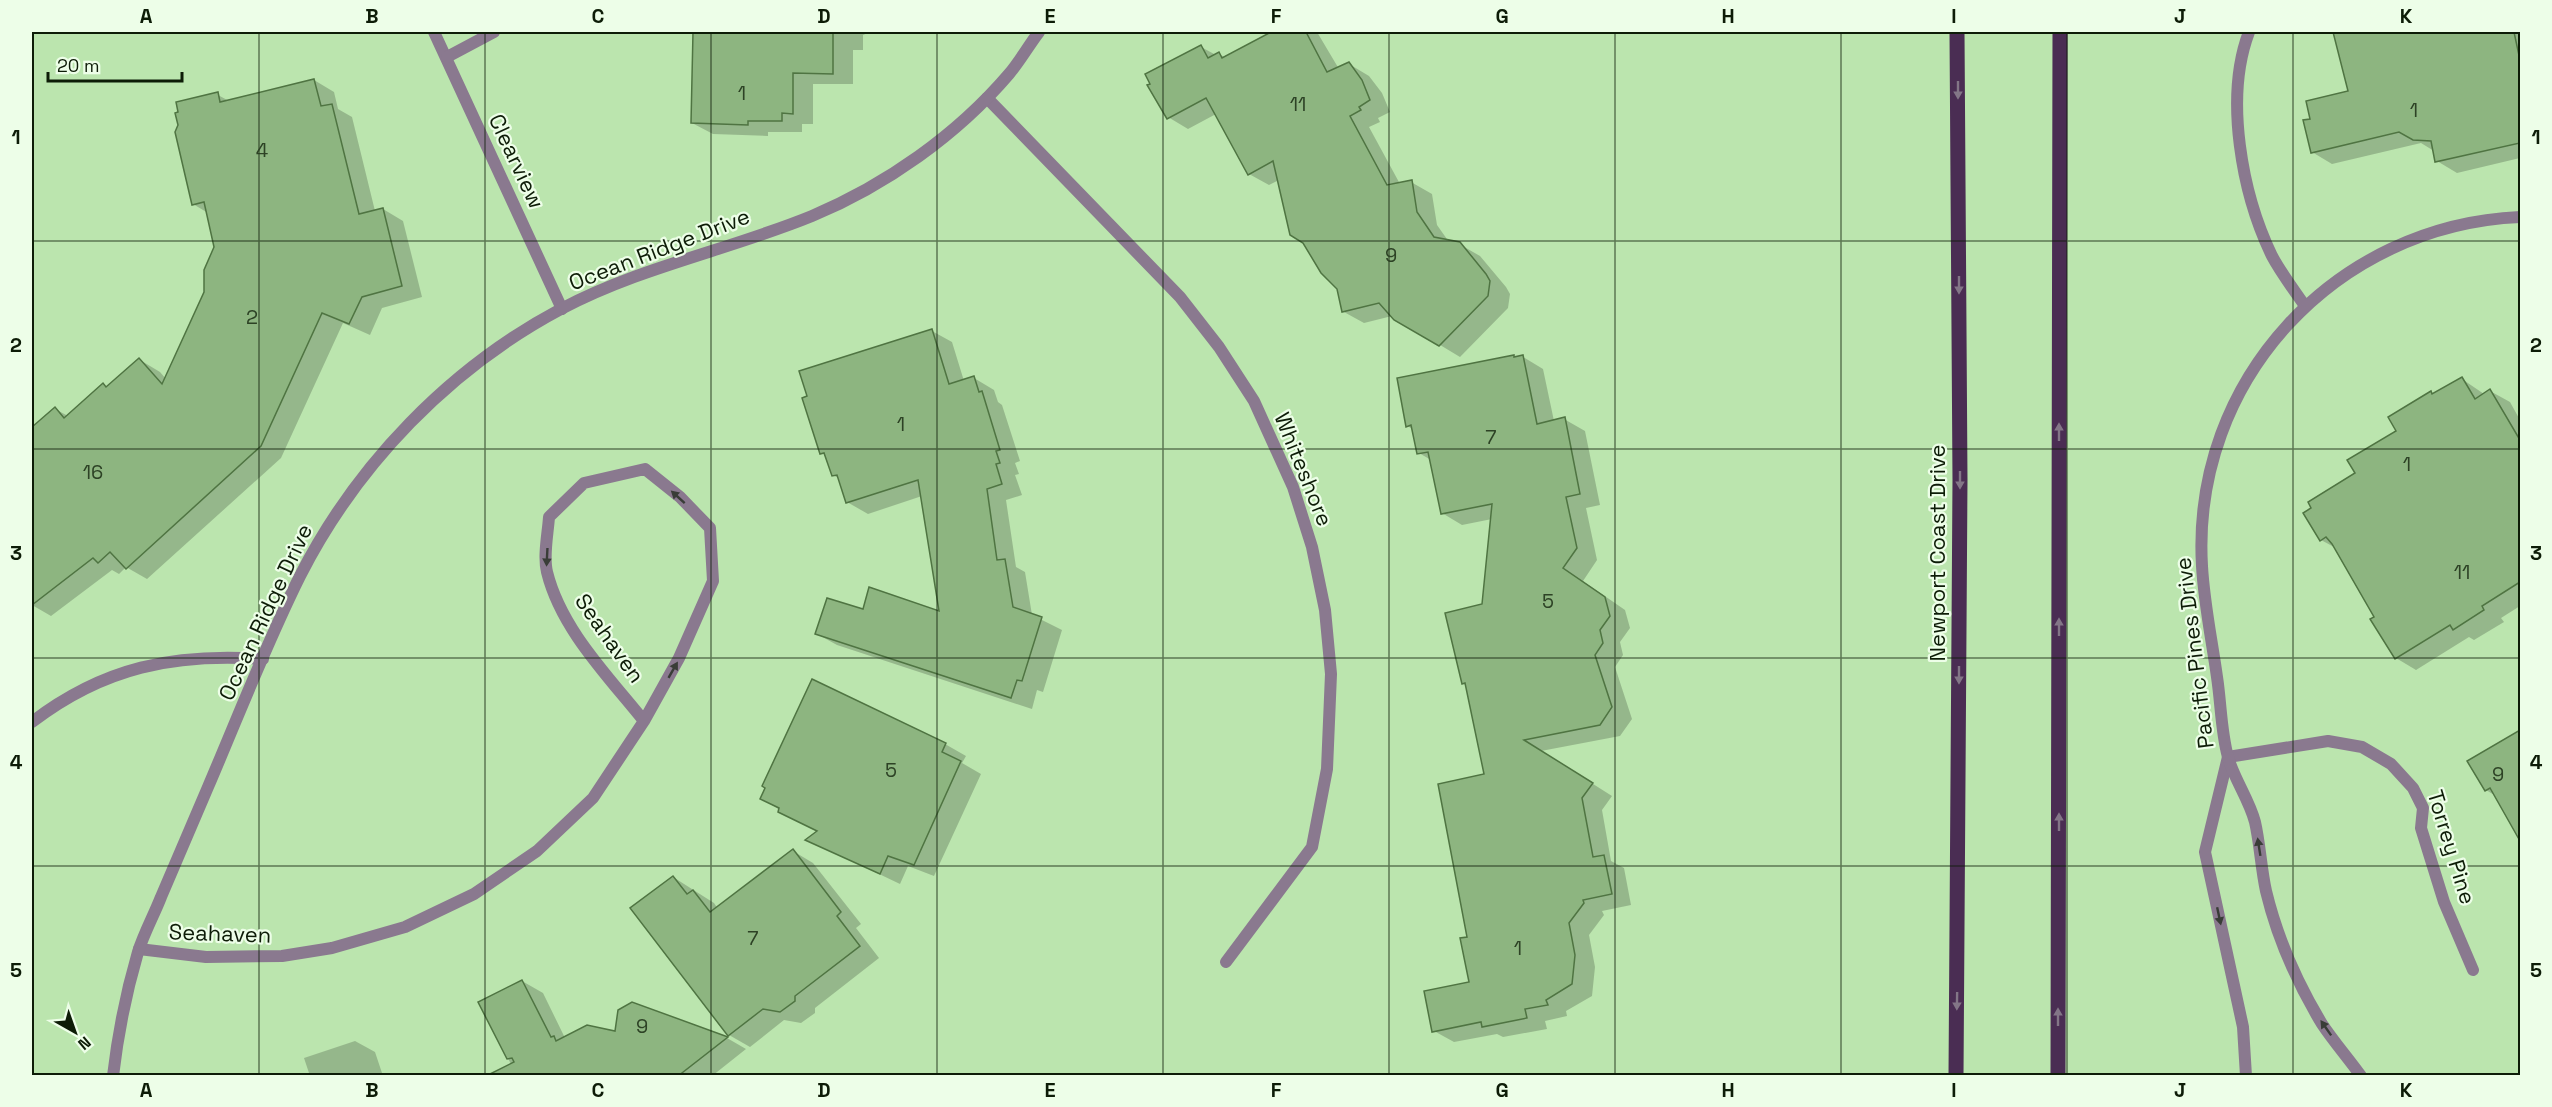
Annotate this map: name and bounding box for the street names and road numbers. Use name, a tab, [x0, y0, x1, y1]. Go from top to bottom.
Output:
street label: Clearview	[483, 109, 551, 213]
street label: Ocean Ridge Drive	[565, 202, 753, 296]
street label: Whiteshore	[1268, 408, 1340, 530]
street label: Newport Coast Drive	[1923, 445, 1951, 661]
street label: Ocean Ridge Drive	[212, 519, 318, 705]
street label: Pacific Pines Drive	[2168, 556, 2220, 750]
street label: Seahaven	[569, 588, 651, 688]
street label: Torrey Pine	[2421, 787, 2483, 907]
street label: Seahaven	[168, 917, 272, 949]

